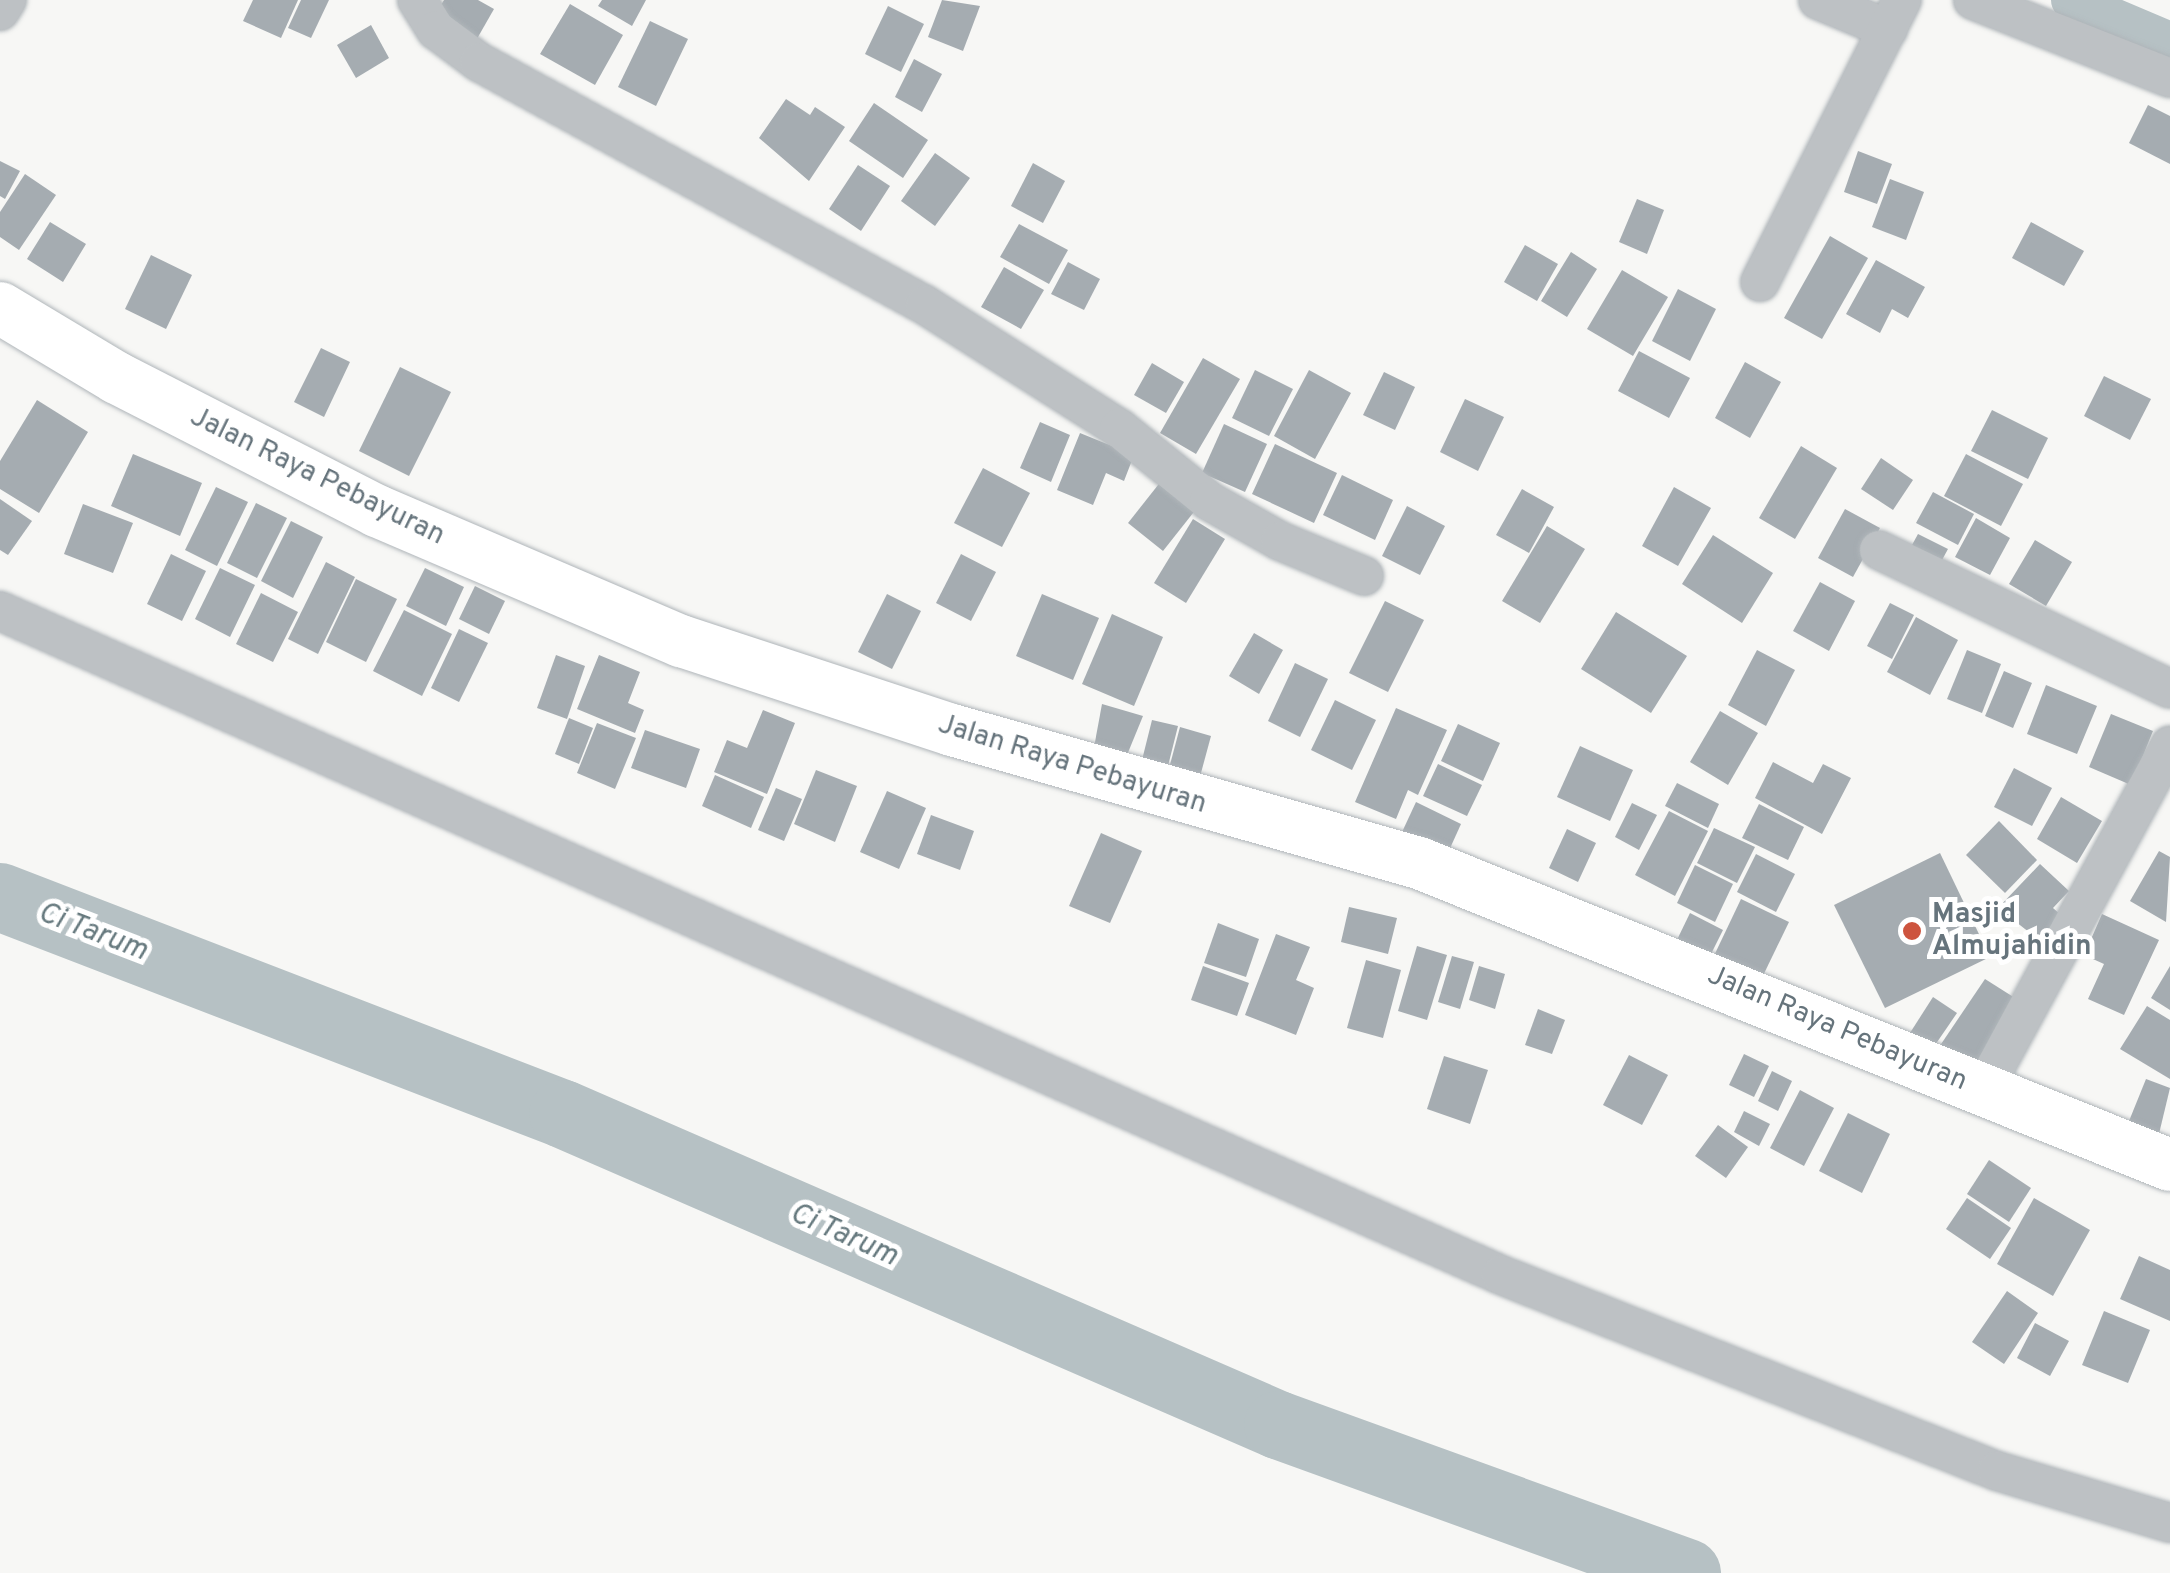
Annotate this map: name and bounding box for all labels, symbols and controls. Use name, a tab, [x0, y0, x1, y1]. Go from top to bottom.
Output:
street label: Jalan Raya Pebayuran	[184, 401, 450, 553]
street label: Jalan Raya Pebayuran	[934, 708, 1210, 822]
water label: Ci Tarum	[32, 896, 152, 970]
place label: Masjid Almujahidin	[1932, 898, 2092, 964]
marker: Masjid Almujahidin	[1901, 920, 1923, 942]
street label: Jalan Raya Pebayuran	[1702, 959, 1972, 1099]
water label: Ci Tarum	[783, 1196, 903, 1276]

